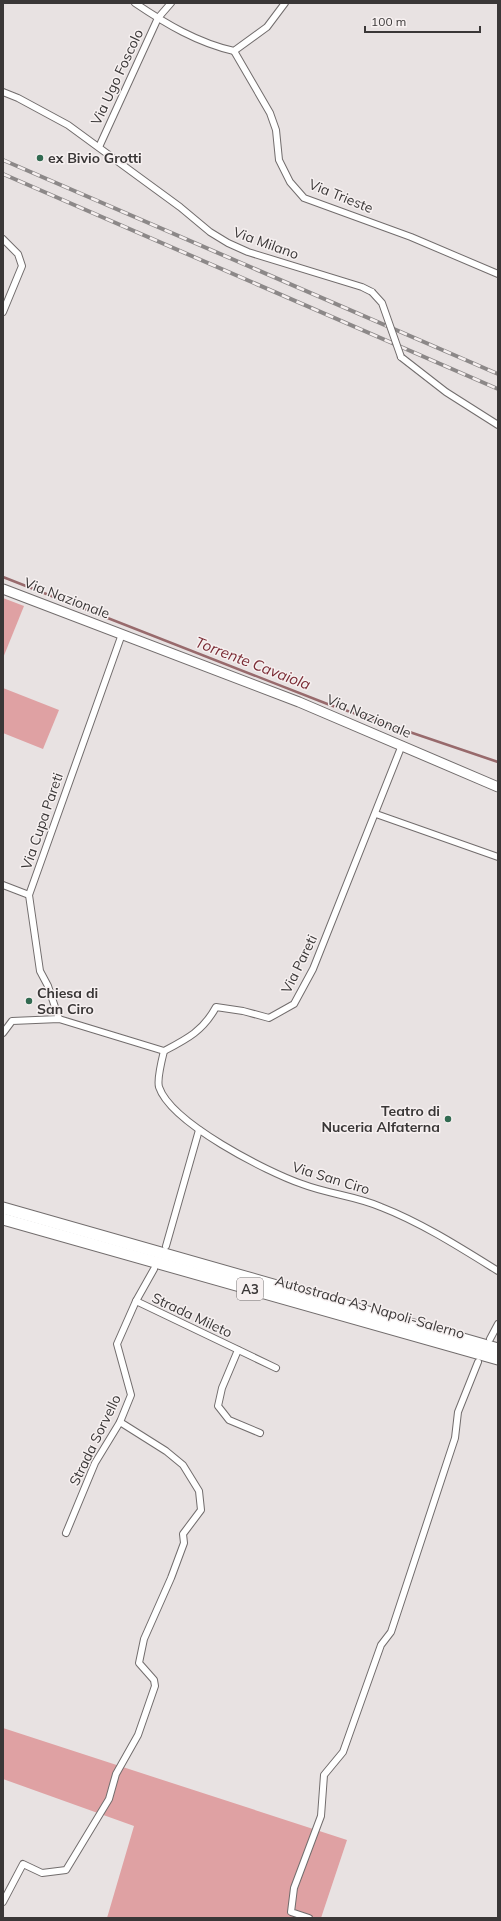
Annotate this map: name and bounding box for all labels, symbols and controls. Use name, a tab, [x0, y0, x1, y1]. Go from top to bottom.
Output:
scale bar	[365, 8, 480, 34]
text: 100 m	[371, 14, 406, 29]
street label: Via Ugo Foscolo	[87, 26, 147, 128]
place label: ex Bivio Grotti	[48, 149, 142, 167]
marker: ex Bivio Grotti	[35, 153, 45, 163]
street label: Via Trieste	[306, 175, 376, 217]
street label: Via Milano	[231, 223, 301, 263]
street label: Via Nazionale	[22, 573, 112, 623]
water label: Torrente Cavaiola	[193, 632, 313, 694]
street label: Via Nazionale	[324, 690, 414, 742]
street label: Via Cupa Pareti	[17, 770, 67, 872]
street label: Via Pareti	[277, 932, 321, 996]
place label: Chiesa di San Ciro	[37, 984, 98, 1018]
marker: Chiesa di San Ciro	[24, 996, 34, 1006]
place label: Teatro di Nuceria Alfaterna	[321, 1102, 440, 1136]
marker: Teatro di Nuceria Alfaterna	[443, 1114, 453, 1124]
street label: Via San Ciro	[290, 1158, 372, 1198]
street label: Autostrada A3 Napoli-Salerno	[273, 1271, 467, 1343]
road number: A3	[237, 1278, 263, 1300]
street label: Strada Mileto	[149, 1289, 235, 1341]
street label: Strada Sorvello	[65, 1391, 125, 1489]

